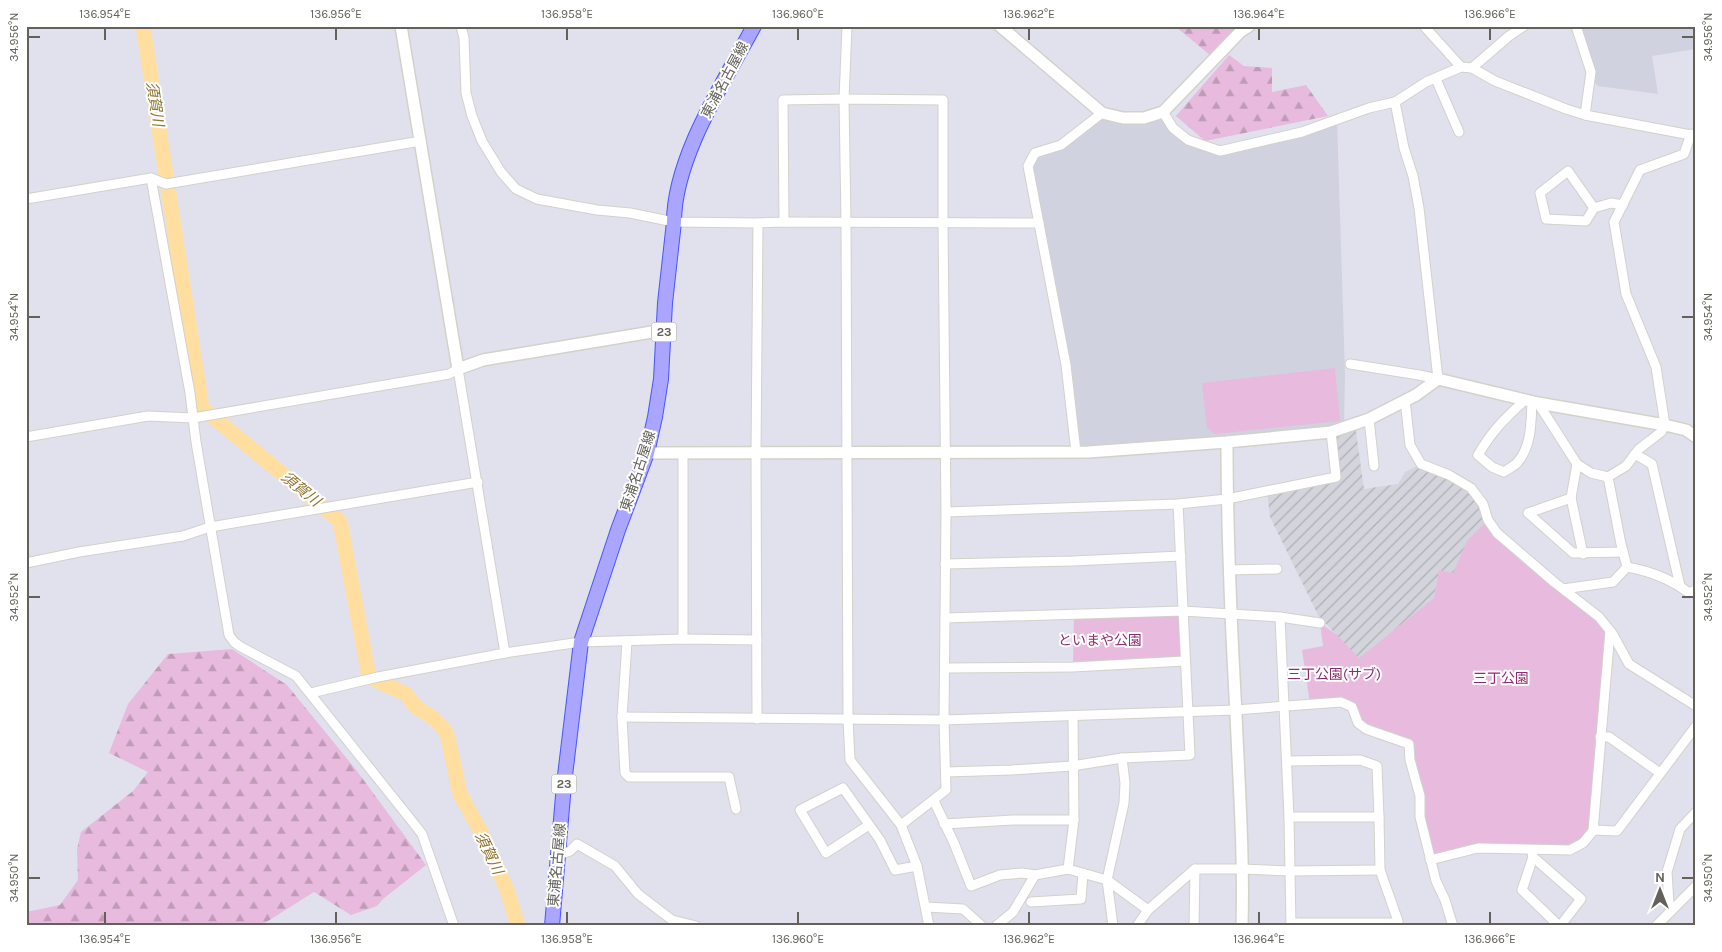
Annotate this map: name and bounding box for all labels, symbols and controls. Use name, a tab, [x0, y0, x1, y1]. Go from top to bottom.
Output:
text: 136.954°E	[79, 7, 131, 21]
text: 136.956°E	[310, 7, 362, 21]
text: 136.958°E	[541, 7, 593, 21]
text: 136.960°E	[772, 7, 824, 21]
text: 136.962°E	[1003, 7, 1055, 21]
text: 136.964°E	[1233, 7, 1285, 21]
text: 136.966°E	[1464, 7, 1516, 21]
text: 34.956°N	[7, 13, 21, 61]
text: 34.956°N	[1701, 13, 1715, 61]
street label: 東浦名古屋線	[698, 39, 752, 121]
water label: 須賀川	[143, 80, 168, 130]
text: 34.954°N	[7, 293, 21, 341]
text: 34.954°N	[1701, 293, 1715, 341]
road number: 23	[652, 322, 676, 342]
street label: 東浦名古屋線	[617, 428, 659, 514]
water label: 須賀川	[278, 468, 326, 511]
text: 34.952°N	[7, 573, 21, 621]
text: 34.952°N	[1701, 573, 1715, 621]
park label: といまや公園	[1058, 632, 1142, 649]
park label: 三丁公園(サブ)	[1287, 666, 1381, 683]
park label: 三丁公園	[1473, 670, 1529, 687]
road number: 23	[552, 774, 576, 794]
street label: 東浦名古屋線	[545, 822, 569, 908]
water label: 須賀川	[471, 829, 508, 879]
text: 34.950°N	[7, 853, 21, 903]
text: 34.950°N	[1701, 853, 1715, 903]
north arrow	[1634, 864, 1684, 914]
text: N	[1655, 869, 1665, 886]
text: 136.954°E	[79, 932, 131, 946]
text: 136.956°E	[310, 932, 362, 946]
text: 136.958°E	[541, 932, 593, 946]
text: 136.960°E	[772, 932, 824, 946]
text: 136.962°E	[1003, 932, 1055, 946]
text: 136.964°E	[1233, 932, 1285, 946]
text: 136.966°E	[1464, 932, 1516, 946]

